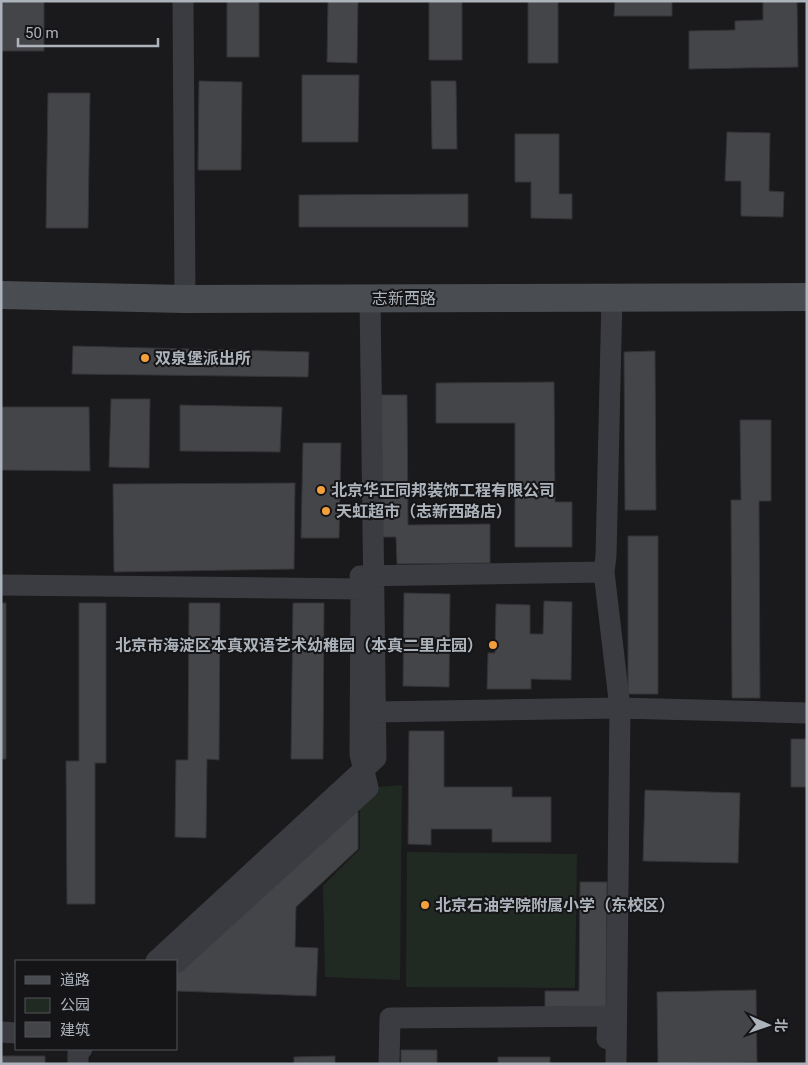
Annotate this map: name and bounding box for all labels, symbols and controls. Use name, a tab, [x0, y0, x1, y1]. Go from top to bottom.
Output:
scale bar	[18, 15, 158, 47]
text: 50 m	[25, 24, 59, 42]
street label: 志新西路	[372, 289, 436, 308]
place label: 双泉堡派出所	[155, 349, 251, 368]
marker: 双泉堡派出所	[139, 352, 151, 364]
place label: 北京华正同邦装饰工程有限公司	[331, 481, 555, 500]
marker: 北京华正同邦装饰工程有限公司	[315, 484, 327, 496]
place label: 天虹超市（志新西路店）	[336, 502, 512, 521]
marker: 天虹超市（志新西路店）	[320, 505, 332, 517]
place label: 北京市海淀区本真双语艺术幼稚园（本真二里庄园）	[115, 636, 483, 655]
marker: 北京市海淀区本真双语艺术幼稚园（本真二里庄园）	[487, 639, 499, 651]
place label: 北京石油学院附属小学（东校区）	[435, 896, 675, 915]
marker: 北京石油学院附属小学（东校区）	[419, 899, 431, 911]
legend	[15, 960, 178, 1050]
text: 道路	[60, 971, 90, 989]
text: 公园	[60, 996, 90, 1014]
north arrow	[743, 1000, 793, 1050]
text: 北	[773, 1018, 789, 1033]
text: 建筑	[60, 1021, 90, 1039]

